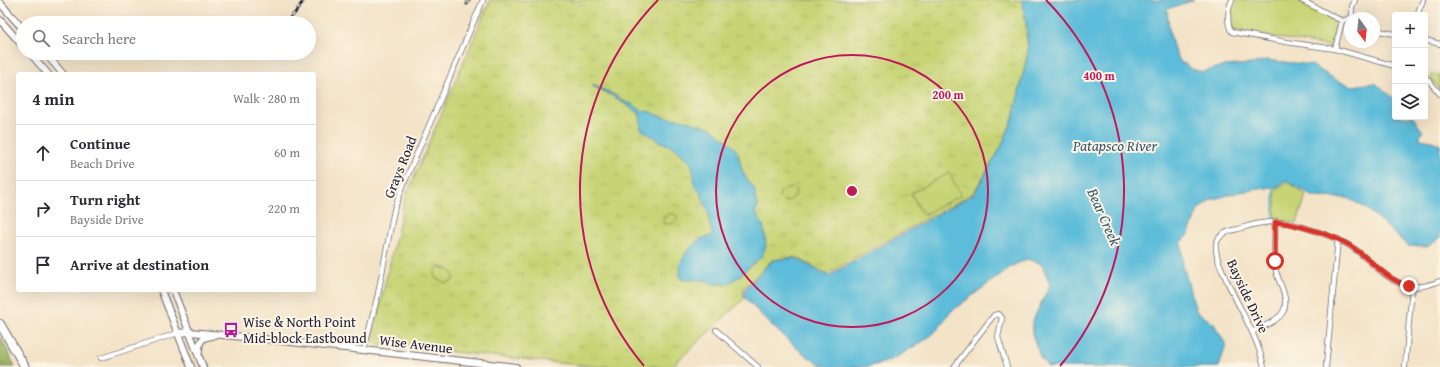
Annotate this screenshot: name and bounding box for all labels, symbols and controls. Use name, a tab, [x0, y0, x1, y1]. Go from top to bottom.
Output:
north arrow	[1344, 12, 1380, 48]
map controls	[1392, 12, 1428, 120]
button: +	[1392, 12, 1428, 48]
search box	[16, 16, 316, 60]
icon: search	[30, 27, 52, 49]
text: Search here	[62, 28, 136, 49]
button: −	[1392, 48, 1428, 84]
text: 400 m	[1083, 67, 1116, 84]
button: layers	[1392, 84, 1428, 120]
text: 4 min	[32, 86, 74, 111]
text: 200 m	[932, 86, 965, 103]
text: Walk · 280 m	[233, 89, 300, 108]
street label: Grays Road	[378, 132, 422, 201]
text: Continue	[70, 133, 131, 154]
water label: Patapsco River	[1072, 135, 1157, 156]
icon: ahead	[32, 142, 54, 164]
text: 60 m	[274, 143, 300, 162]
text: Beach Drive	[70, 154, 135, 173]
centre of rings	[845, 184, 859, 198]
water label: Bear Creek	[1082, 184, 1126, 249]
text: Turn right	[70, 189, 141, 210]
icon: right	[32, 198, 54, 220]
text: 220 m	[268, 199, 300, 218]
text: Bayside Drive	[70, 210, 144, 229]
route start	[1266, 252, 1284, 270]
icon: arrive	[32, 254, 54, 276]
text: Arrive at destination	[70, 254, 209, 275]
street label: Bayside Drive	[1222, 256, 1274, 337]
route end	[1400, 277, 1418, 295]
place label: Wise & North Point Mid-block Eastbound	[243, 312, 367, 348]
bus stop icon: Wise & North Point Mid-block Eastbound	[222, 321, 240, 339]
street label: Wise Avenue	[378, 330, 454, 358]

